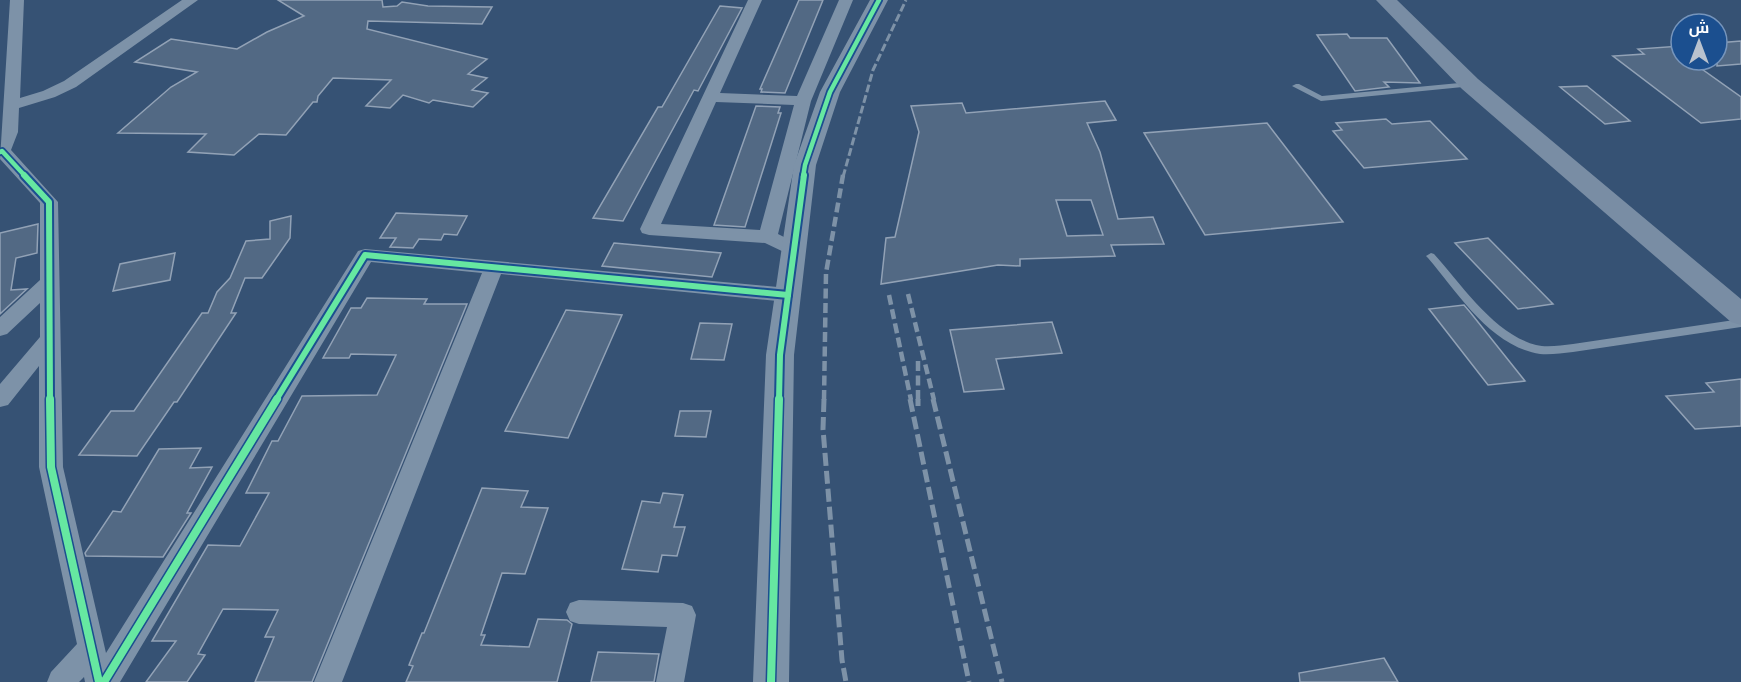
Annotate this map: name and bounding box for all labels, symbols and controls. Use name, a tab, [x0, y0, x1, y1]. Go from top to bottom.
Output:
north arrow	[1669, 12, 1729, 72]
text: ش	[1689, 17, 1709, 39]

